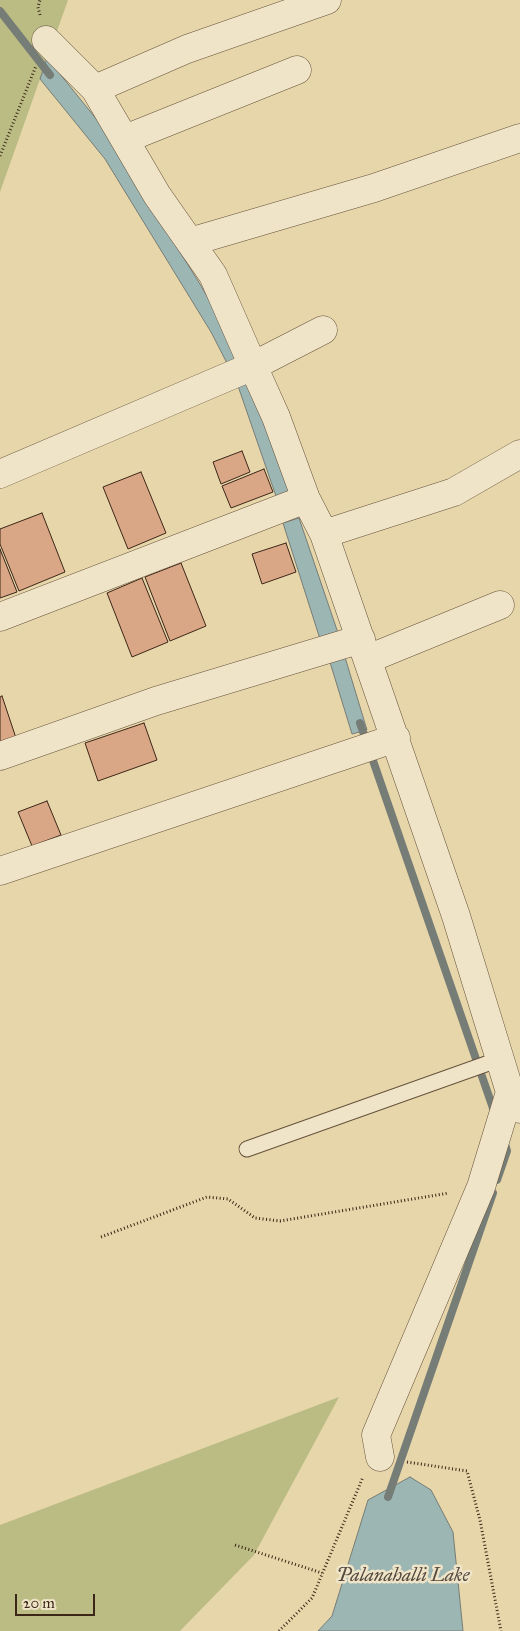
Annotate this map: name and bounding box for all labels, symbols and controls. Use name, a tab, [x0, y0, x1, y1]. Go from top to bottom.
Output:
water label: Palanahalli Lake	[337, 1565, 469, 1587]
scale bar	[18, 1584, 98, 1616]
text: 20 m	[23, 1594, 55, 1612]

